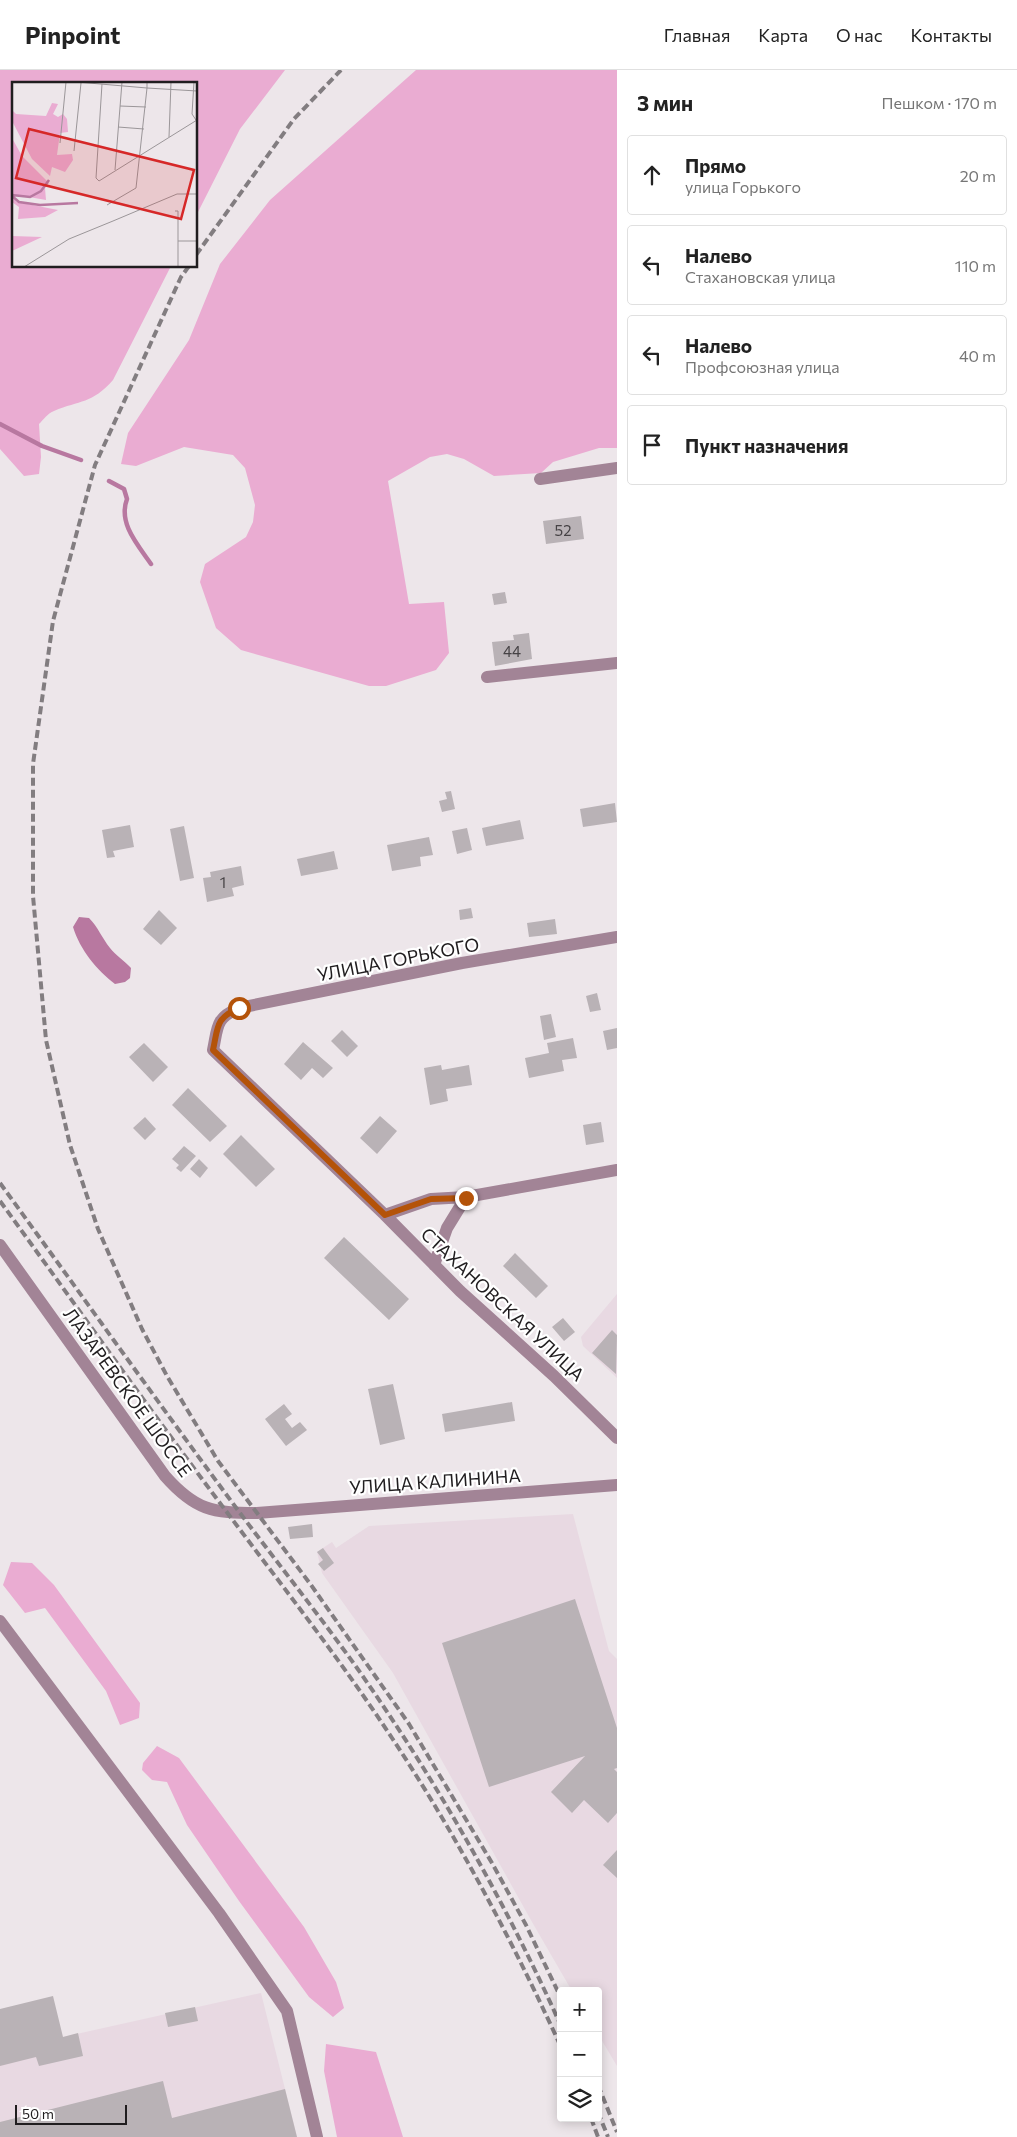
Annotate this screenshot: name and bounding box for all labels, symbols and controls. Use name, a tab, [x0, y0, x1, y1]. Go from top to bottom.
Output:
text: Pinpoint	[25, 20, 120, 49]
text: Главная	[664, 24, 730, 46]
text: Карта	[758, 24, 808, 46]
text: О нас	[836, 24, 883, 46]
text: Контакты	[911, 24, 992, 46]
inset map	[12, 82, 198, 268]
text: 3 мин	[637, 90, 693, 115]
text: Пешком · 170 m	[882, 93, 997, 112]
text: Прямо	[685, 154, 746, 177]
icon: ahead	[638, 161, 666, 189]
text: 20 m	[960, 166, 996, 185]
text: улица Горького	[685, 177, 801, 196]
text: Налево	[685, 244, 752, 267]
icon: left	[638, 251, 666, 279]
text: 110 m	[955, 256, 996, 275]
text: Стахановская улица	[685, 267, 836, 286]
text: Налево	[685, 334, 752, 357]
icon: left	[638, 341, 666, 369]
text: 40 m	[959, 346, 996, 365]
text: Профсоюзная улица	[685, 357, 839, 376]
icon: arrive	[638, 431, 666, 459]
text: Пункт назначения	[685, 434, 848, 457]
house number: 52	[555, 521, 571, 539]
house number: 44	[503, 642, 521, 660]
house number: 1	[220, 873, 226, 891]
street label: УЛИЦА ГОРЬКОГО	[315, 932, 481, 986]
route start	[228, 997, 251, 1020]
route end	[455, 1187, 478, 1210]
street label: СТАХАНОВСКАЯ УЛИЦА	[417, 1223, 589, 1385]
street label: ЛАЗАРЕВСКОЕ ШОССЕ	[59, 1303, 197, 1481]
street label: УЛИЦА КАЛИНИНА	[349, 1464, 521, 1498]
map controls	[557, 1987, 602, 2122]
button: +	[557, 1987, 602, 2032]
button: −	[557, 2032, 602, 2077]
button: layers	[557, 2077, 602, 2122]
scale bar	[15, 2102, 128, 2125]
text: 50 m	[22, 2105, 54, 2122]

